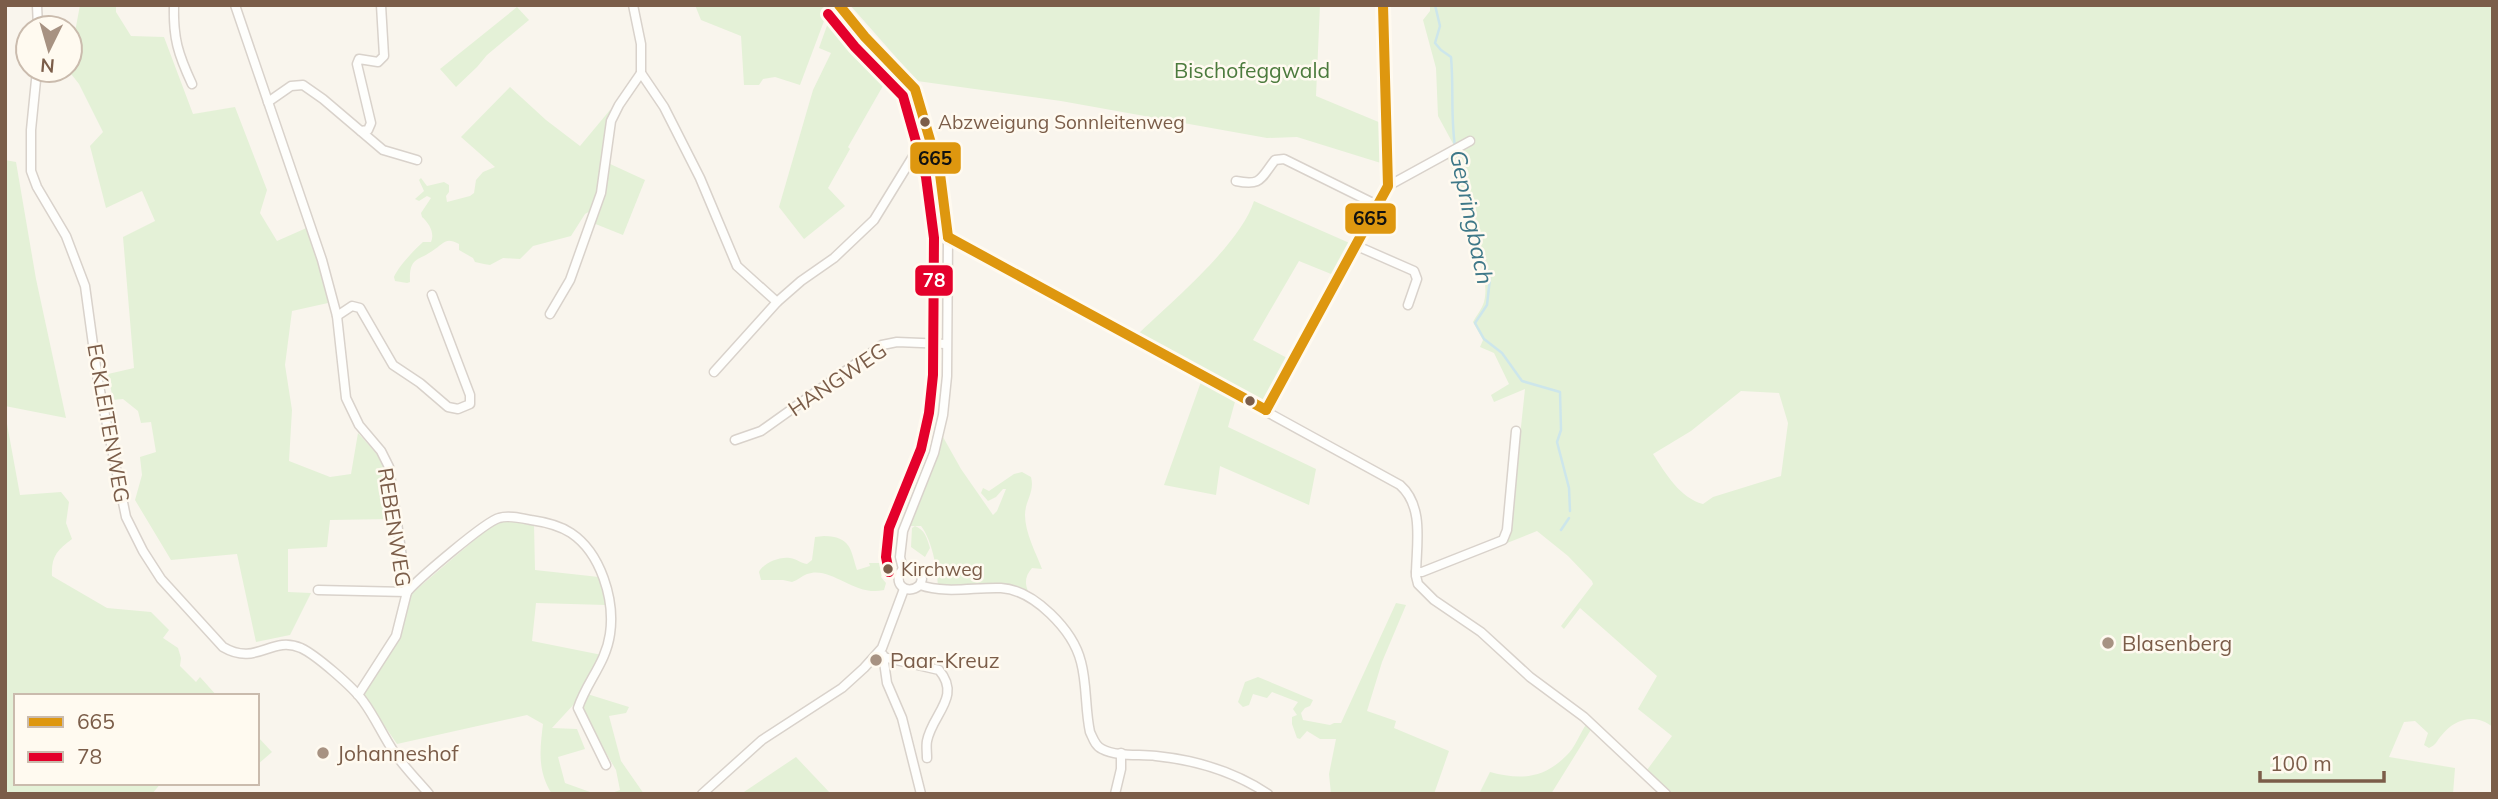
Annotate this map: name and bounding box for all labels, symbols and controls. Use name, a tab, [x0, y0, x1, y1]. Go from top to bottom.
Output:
north arrow	[14, 14, 84, 84]
text: N	[39, 53, 56, 79]
park label: Bischofeggwald	[1174, 57, 1330, 83]
place label: Abzweigung Sonnleitenweg	[938, 110, 1185, 134]
marker: Abzweigung Sonnleitenweg	[918, 115, 932, 129]
line badge: 665	[909, 141, 962, 175]
text: 665	[918, 146, 952, 170]
water label: Gepringbach	[1444, 147, 1500, 287]
line badge: 665	[1344, 202, 1397, 235]
text: 665	[1353, 206, 1387, 230]
line badge: 78	[914, 264, 954, 297]
text: 78	[923, 268, 945, 292]
street label: HANGWEG	[783, 337, 891, 421]
street label: ECKLEITENWEG	[82, 342, 136, 504]
unlabelled marker	[1243, 394, 1257, 408]
street label: REBENWEG	[373, 466, 417, 588]
place label: Kirchweg	[901, 557, 983, 581]
marker: Kirchweg	[881, 562, 895, 576]
place label: Blasenberg	[2122, 630, 2232, 656]
marker: Blasenberg	[2100, 635, 2116, 651]
place label: Paar-Kreuz	[890, 647, 1000, 673]
marker: Paar-Kreuz	[868, 652, 884, 668]
legend	[14, 694, 259, 785]
text: 665	[77, 708, 115, 734]
place label: Johanneshof	[337, 740, 459, 766]
scale bar	[2260, 740, 2384, 784]
text: 78	[77, 743, 102, 769]
marker: Johanneshof	[315, 745, 331, 761]
text: 100 m	[2270, 750, 2332, 776]

